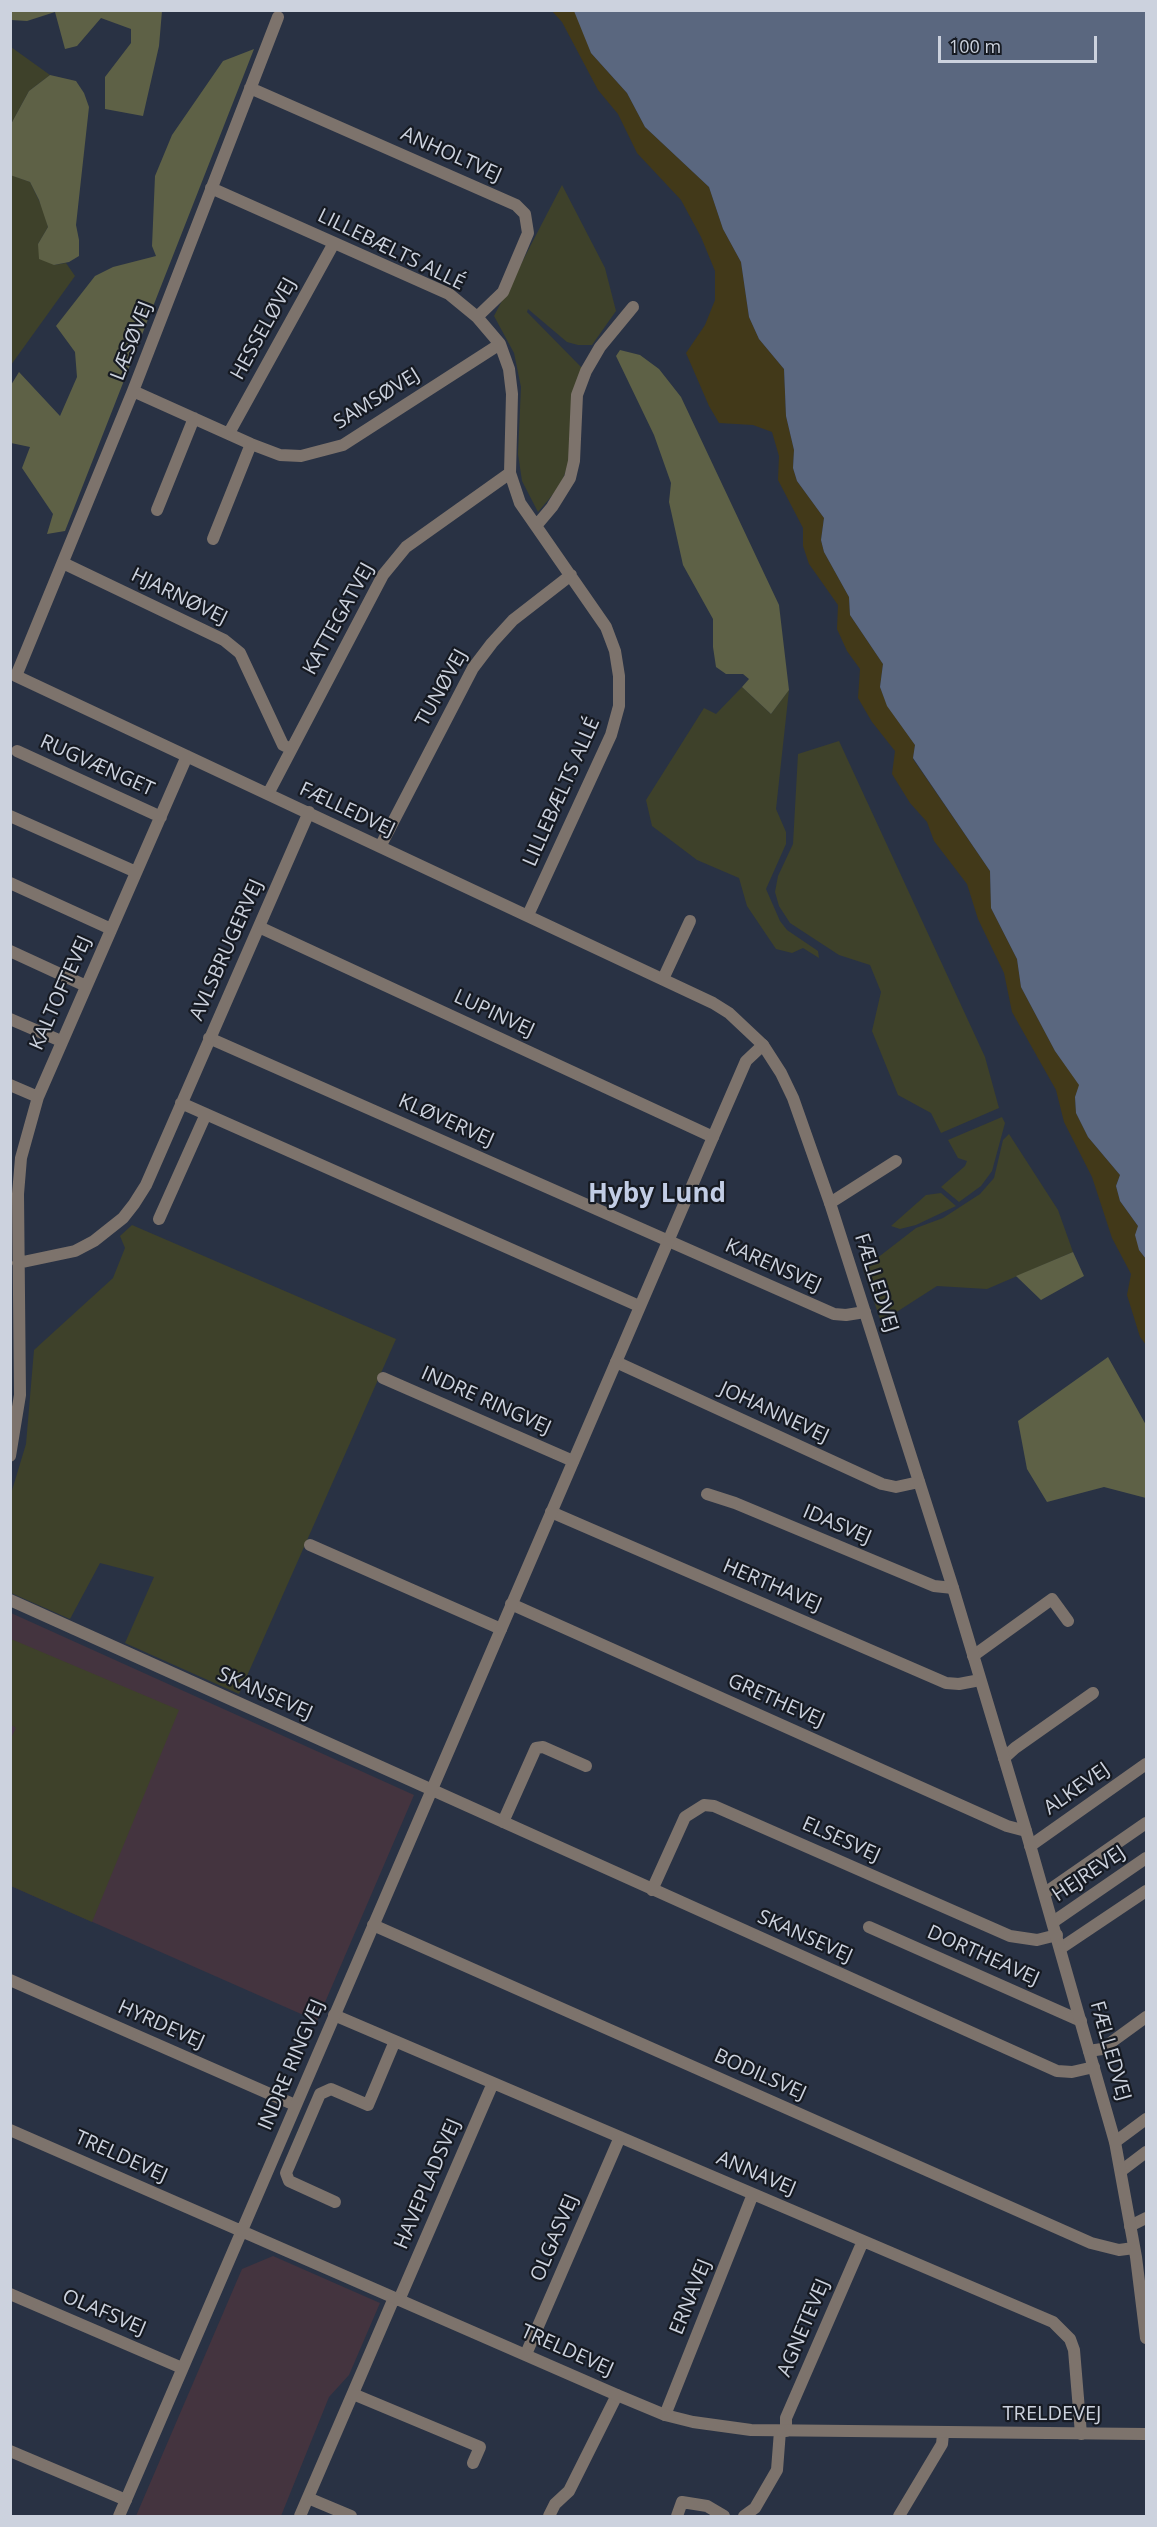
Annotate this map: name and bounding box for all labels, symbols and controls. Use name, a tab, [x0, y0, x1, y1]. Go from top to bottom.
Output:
scale bar	[941, 24, 1100, 62]
text: 100 m	[949, 34, 1001, 58]
street label: ANHOLTVEJ	[397, 122, 505, 188]
street label: LILLEBÆLTS ALLÉ	[314, 204, 468, 296]
street label: HESSELØVEJ	[226, 274, 302, 384]
street label: LÆSØVEJ	[106, 298, 158, 384]
street label: SAMSØVEJ	[330, 363, 424, 435]
street label: KATTEGATVEJ	[298, 559, 380, 679]
street label: HJARNØVEJ	[127, 563, 231, 631]
street label: TUNØVEJ	[411, 645, 473, 731]
street label: LILLEBÆLTS ALLÉ	[518, 714, 606, 870]
street label: RUGVÆNGET	[36, 730, 158, 802]
street label: FÆLLEDVEJ	[295, 777, 399, 843]
street label: AVLSBRUGERVEJ	[185, 876, 269, 1024]
street label: KALTOFTEVEJ	[25, 932, 97, 1054]
street label: LUPINVEJ	[450, 985, 538, 1043]
street label: KLØVERVEJ	[395, 1089, 497, 1153]
district label: Hyby Lund	[588, 1179, 726, 1211]
street label: FÆLLEDVEJ	[849, 1231, 903, 1335]
street label: KARENSVEJ	[721, 1234, 825, 1298]
street label: INDRE RINGVEJ	[417, 1362, 555, 1440]
street label: JOHANNEVEJ	[715, 1377, 833, 1449]
street label: IDASVEJ	[799, 1500, 875, 1550]
street label: HERTHAVEJ	[719, 1554, 825, 1618]
street label: SKANSEVEJ	[214, 1662, 316, 1726]
street label: GRETHEVEJ	[724, 1669, 828, 1733]
street label: ALKEVEJ	[1039, 1758, 1115, 1820]
street label: ELSESVEJ	[798, 1812, 884, 1868]
street label: HEJREVEJ	[1048, 1841, 1130, 1907]
street label: SKANSEVEJ	[754, 1905, 856, 1969]
street label: DORTHEAVEJ	[923, 1921, 1043, 1991]
street label: HYRDEVEJ	[114, 1995, 208, 2055]
street label: INDRE RINGVEJ	[254, 1996, 330, 2134]
street label: FÆLLEDVEJ	[1084, 1998, 1136, 2104]
street label: BODILSVEJ	[710, 2044, 810, 2106]
street label: HAVEPLADSVEJ	[390, 2115, 466, 2253]
street label: TRELDEVEJ	[71, 2126, 171, 2188]
street label: ANNAVEJ	[713, 2147, 799, 2201]
street label: OLGASVEJ	[526, 2191, 584, 2285]
street label: ERNAVEJ	[665, 2256, 717, 2338]
street label: AGNETEVEJ	[773, 2275, 835, 2381]
street label: OLAFSVEJ	[59, 2285, 149, 2341]
street label: TRELDEVEJ	[517, 2320, 617, 2382]
street label: TRELDEVEJ	[1003, 2402, 1101, 2426]

